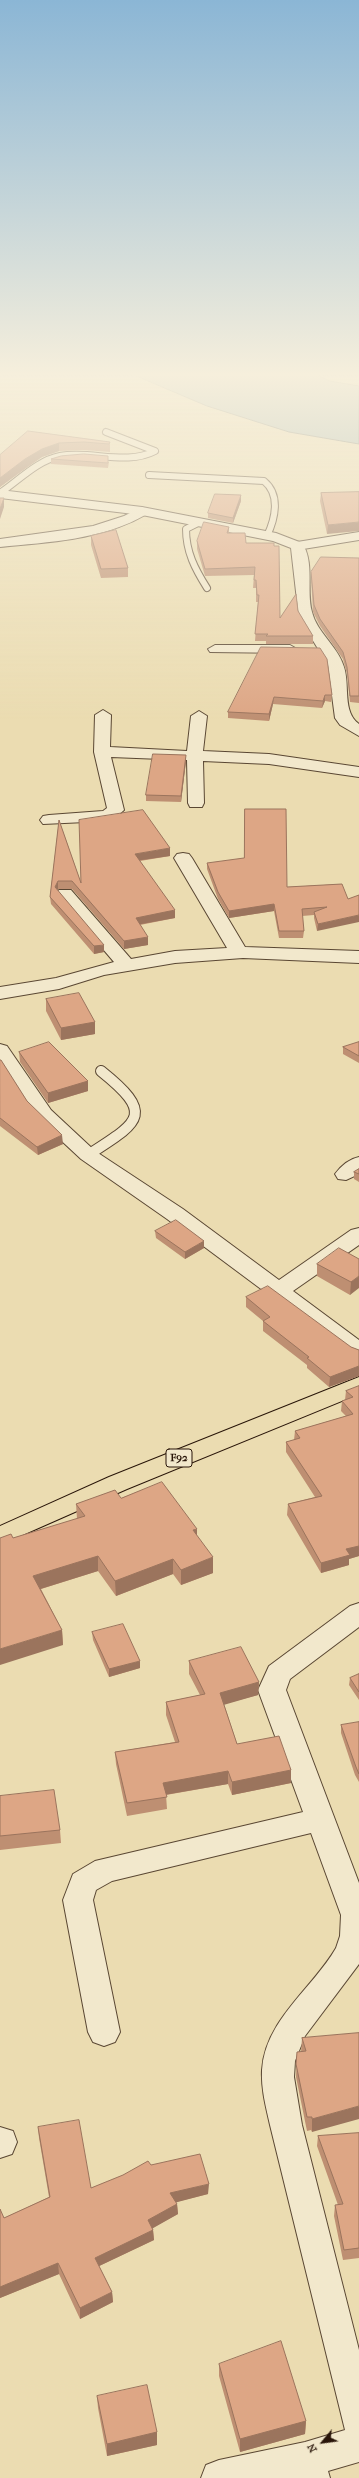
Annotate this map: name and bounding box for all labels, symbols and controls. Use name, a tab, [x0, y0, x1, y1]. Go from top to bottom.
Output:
road number: F92	[166, 1449, 192, 1467]
north arrow	[303, 2422, 343, 2462]
text: N	[304, 2441, 320, 2455]

